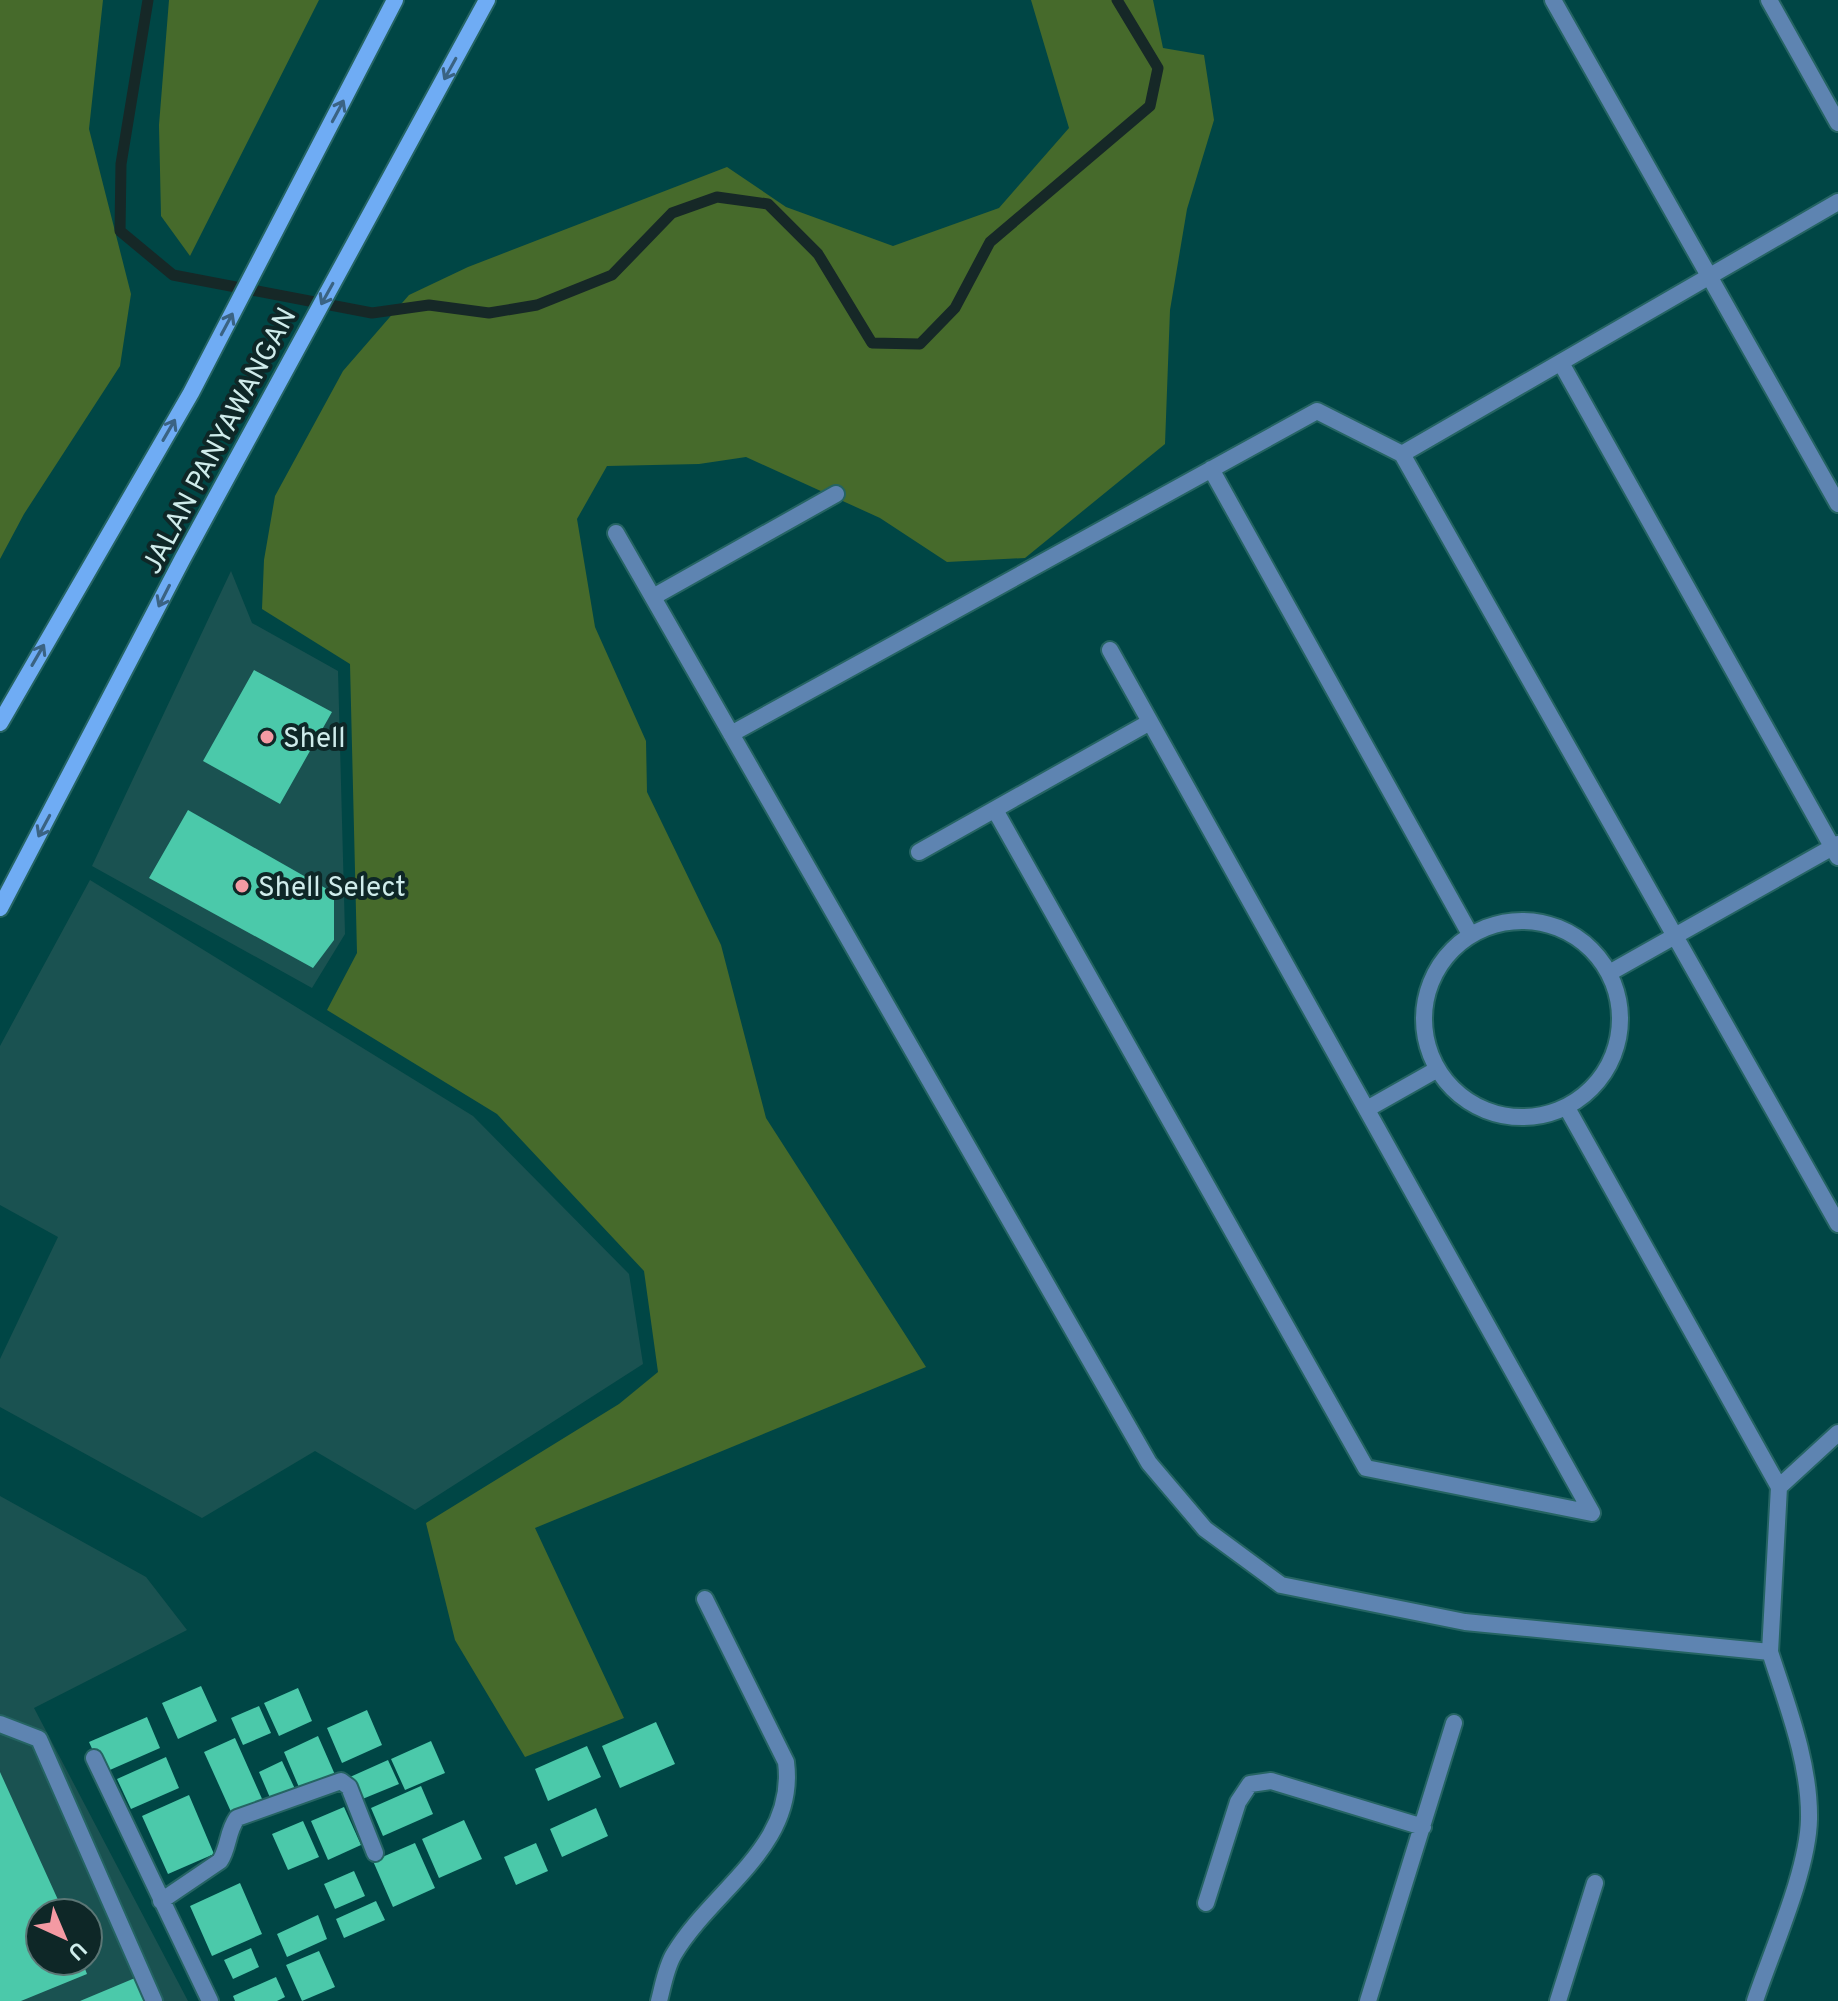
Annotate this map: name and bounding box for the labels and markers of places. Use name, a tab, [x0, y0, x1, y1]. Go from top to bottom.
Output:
place label: Shell	[283, 722, 346, 758]
marker: Shell	[258, 728, 276, 746]
place label: Shell Select	[258, 871, 406, 907]
marker: Shell Select	[233, 877, 251, 895]

